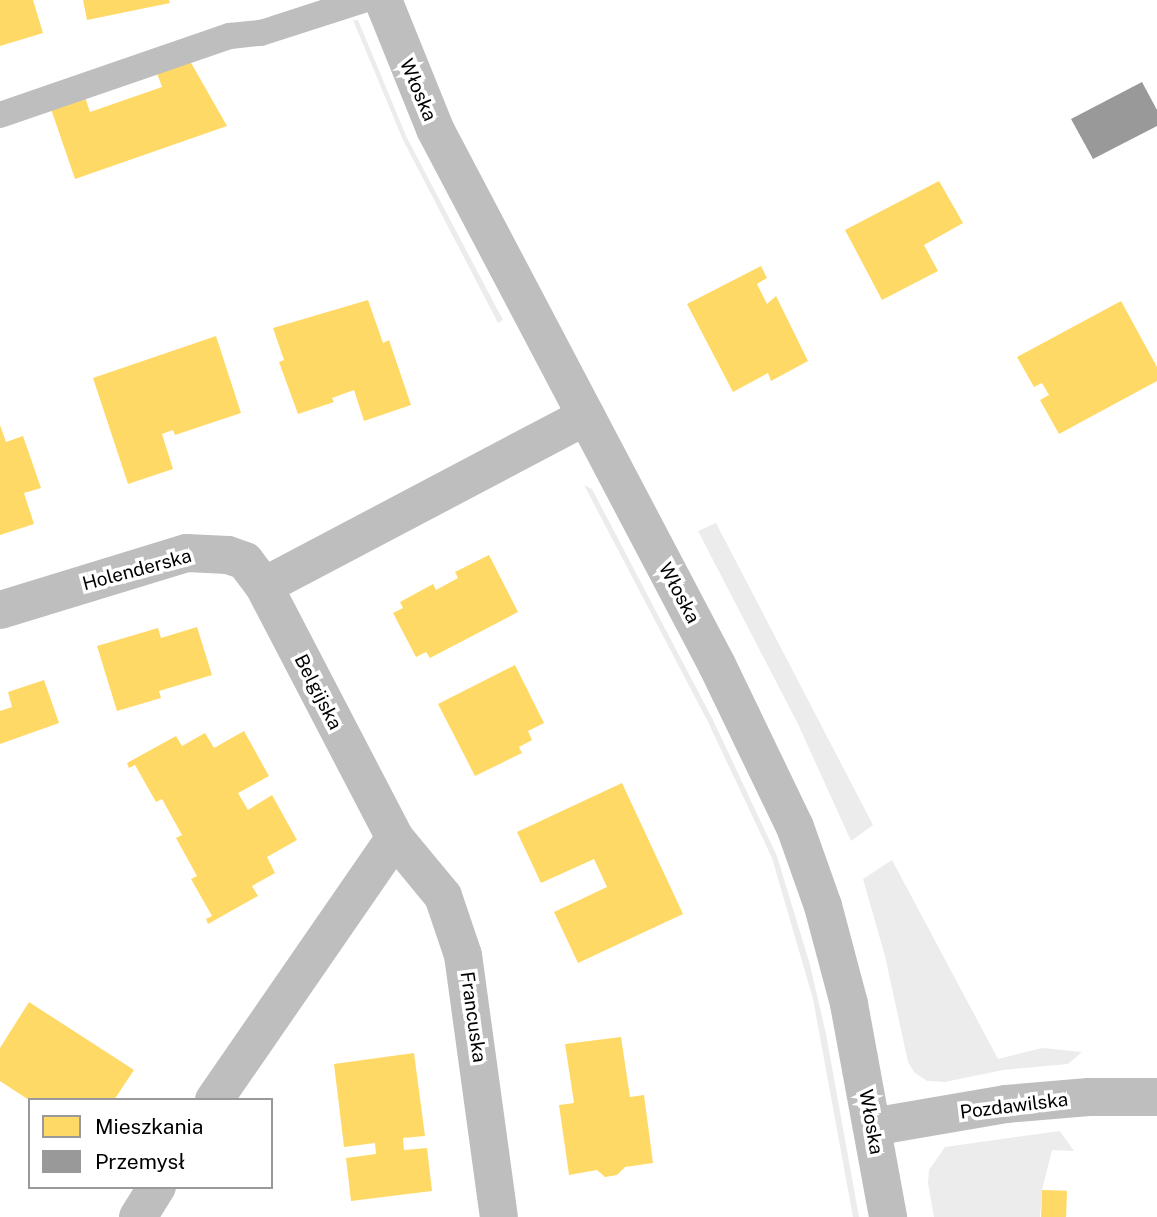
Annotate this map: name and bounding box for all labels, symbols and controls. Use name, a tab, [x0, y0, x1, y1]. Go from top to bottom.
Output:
street label: Włoska	[395, 55, 441, 125]
street label: Holenderska	[80, 544, 194, 596]
street label: Włoska	[654, 559, 704, 627]
street label: Belgijska	[289, 650, 347, 734]
street label: Francuska	[455, 970, 491, 1064]
street label: Włoska	[854, 1088, 888, 1156]
street label: Pozdawilska	[959, 1088, 1069, 1124]
legend	[28, 1098, 273, 1189]
text: Mieszkania	[95, 1114, 203, 1139]
text: Przemysł	[95, 1149, 186, 1174]

